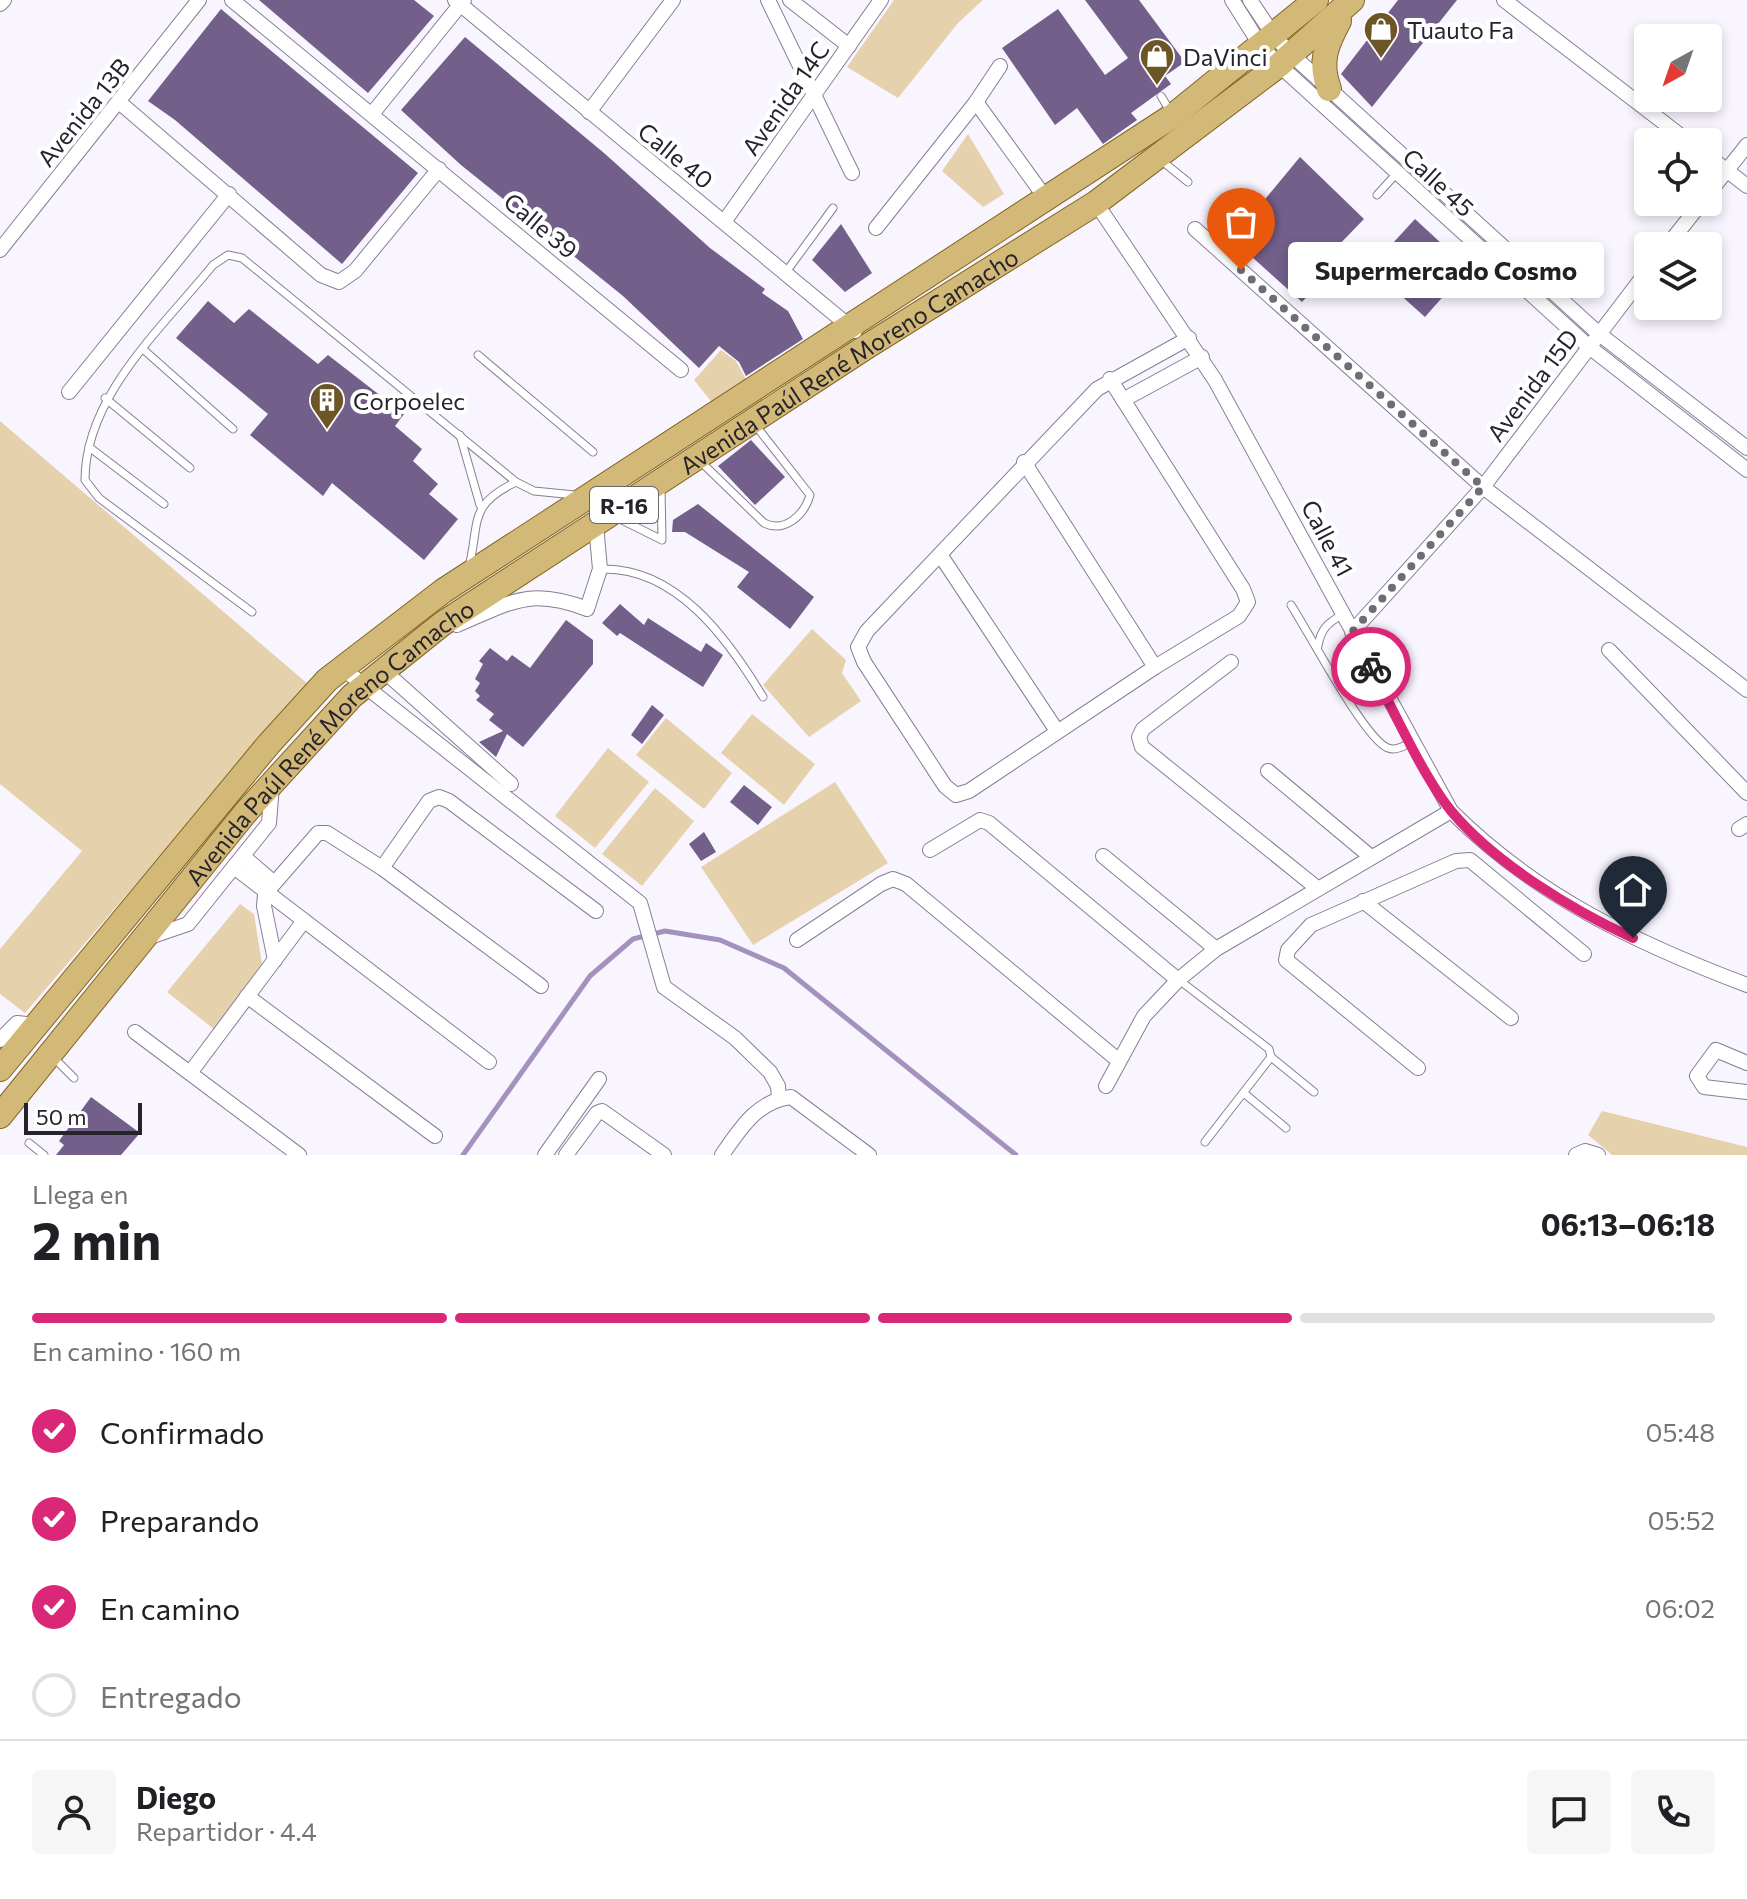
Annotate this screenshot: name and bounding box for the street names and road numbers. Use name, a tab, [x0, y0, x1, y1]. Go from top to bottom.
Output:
street label: Avenida 14C	[735, 36, 835, 160]
street label: Avenida 13B	[31, 52, 135, 172]
street label: Calle 40	[632, 116, 720, 194]
street label: Calle 45	[1397, 142, 1481, 222]
street label: Calle 39	[498, 186, 584, 264]
street label: Avenida Paúl René Moreno Camacho	[674, 241, 1023, 480]
street label: Avenida 15D	[1480, 323, 1584, 447]
road number: R-16	[590, 487, 658, 523]
street label: Calle 41	[1296, 495, 1360, 581]
street label: Avenida Paúl René Moreno Camacho	[179, 593, 479, 890]

